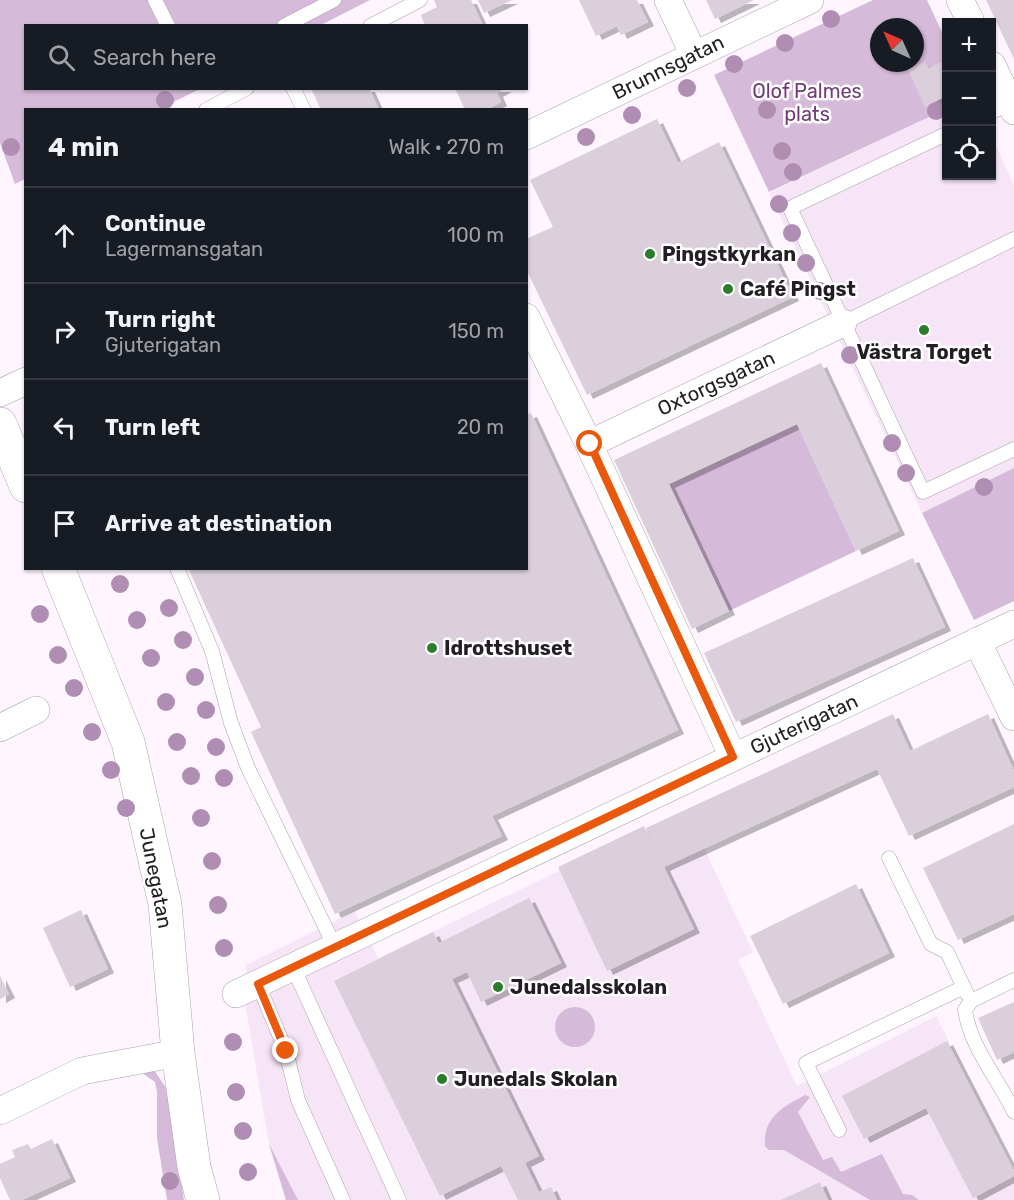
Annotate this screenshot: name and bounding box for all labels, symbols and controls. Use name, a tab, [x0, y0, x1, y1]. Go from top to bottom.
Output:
north arrow	[870, 18, 924, 72]
map controls	[942, 18, 996, 180]
button: +	[942, 18, 996, 72]
search box	[24, 24, 528, 90]
street label: Brunnsgatan	[608, 30, 728, 104]
icon: search	[45, 41, 78, 74]
text: Search here	[93, 44, 216, 71]
button: −	[942, 72, 996, 126]
park label: Olof Palmes plats	[752, 79, 862, 126]
button: locate	[942, 126, 996, 180]
text: 4 min	[48, 132, 119, 163]
text: Walk · 270 m	[389, 135, 504, 159]
text: Continue	[105, 210, 206, 237]
icon: ahead	[48, 219, 81, 252]
text: 100 m	[447, 223, 504, 247]
text: Lagermansgatan	[105, 237, 263, 261]
place label: Pingstkyrkan	[662, 242, 796, 266]
marker: Pingstkyrkan	[643, 247, 657, 261]
place label: Café Pingst	[740, 277, 856, 301]
marker: Café Pingst	[721, 282, 735, 296]
text: Turn right	[105, 306, 215, 333]
icon: right	[48, 315, 81, 348]
text: 150 m	[448, 319, 504, 343]
marker: Västra Torget	[917, 323, 931, 337]
text: Gjuterigatan	[105, 333, 221, 357]
place label: Västra Torget	[856, 340, 992, 364]
street label: Oxtorgsgatan	[653, 345, 779, 421]
icon: left	[48, 411, 81, 444]
text: Turn left	[105, 414, 200, 441]
text: 20 m	[457, 415, 504, 439]
route start	[576, 430, 602, 456]
icon: arrive	[48, 507, 81, 540]
text: Arrive at destination	[105, 510, 332, 537]
place label: Idrottshuset	[444, 636, 572, 660]
marker: Idrottshuset	[425, 641, 439, 655]
street label: Gjuterigatan	[746, 689, 862, 759]
street label: Junegatan	[135, 826, 177, 930]
place label: Junedalsskolan	[510, 975, 667, 999]
marker: Junedalsskolan	[491, 980, 505, 994]
route end	[272, 1037, 298, 1063]
place label: Junedals Skolan	[454, 1067, 618, 1091]
marker: Junedals Skolan	[435, 1072, 449, 1086]

